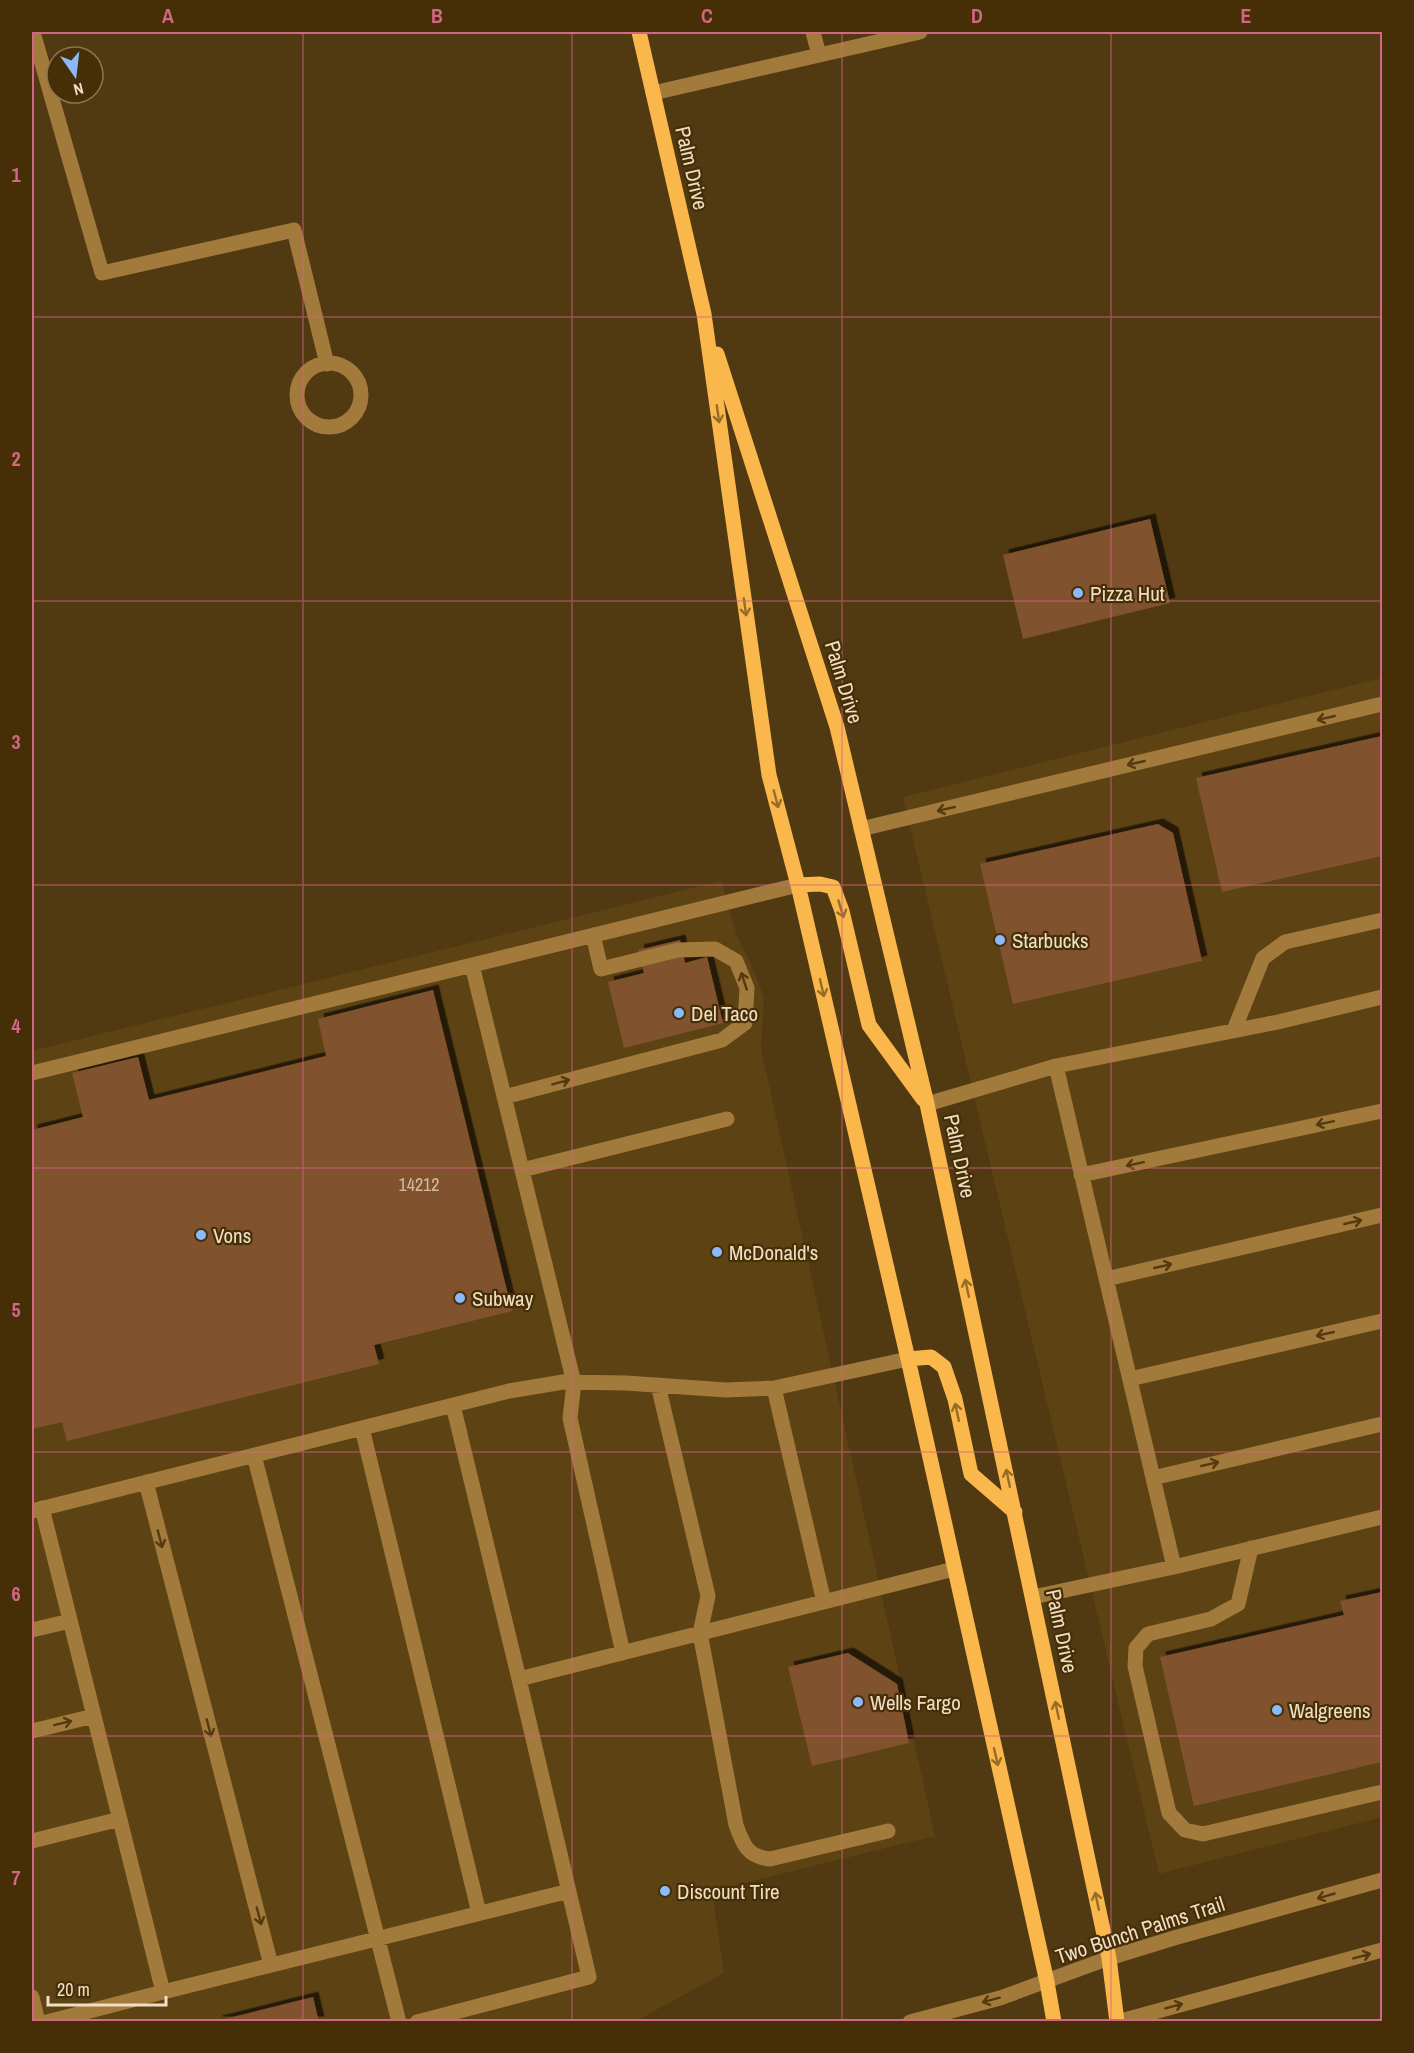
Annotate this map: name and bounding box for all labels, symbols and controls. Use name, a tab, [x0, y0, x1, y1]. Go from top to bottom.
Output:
text: A	[162, 2, 174, 29]
text: B	[431, 2, 443, 29]
text: C	[701, 2, 713, 29]
text: D	[971, 2, 983, 29]
text: E	[1241, 2, 1252, 29]
north arrow	[45, 45, 105, 105]
text: N	[71, 78, 86, 101]
street label: Palm Drive	[668, 123, 716, 213]
text: 1	[11, 161, 21, 188]
one-way arrow	[712, 403, 723, 423]
text: 2	[11, 445, 21, 472]
place label: Pizza Hut	[1090, 579, 1165, 608]
marker: Pizza Hut	[1071, 586, 1085, 600]
one-way arrow	[740, 596, 751, 616]
street label: Palm Drive	[818, 637, 870, 727]
one-way arrow	[1316, 713, 1336, 724]
text: 3	[11, 728, 21, 755]
one-way arrow	[1127, 758, 1146, 770]
one-way arrow	[770, 789, 782, 808]
one-way arrow	[937, 803, 956, 815]
one-way arrow	[836, 899, 847, 918]
place label: Starbucks	[1012, 926, 1089, 955]
marker: Starbucks	[993, 933, 1007, 947]
one-way arrow	[737, 972, 748, 991]
one-way arrow	[817, 979, 829, 998]
place label: Del Taco	[691, 999, 758, 1028]
marker: Del Taco	[672, 1006, 686, 1020]
text: 4	[11, 1012, 21, 1039]
one-way arrow	[551, 1075, 570, 1087]
street label: Palm Drive	[937, 1111, 983, 1201]
one-way arrow	[1316, 1118, 1335, 1130]
one-way arrow	[1125, 1159, 1145, 1170]
house number: 14212	[398, 1172, 440, 1197]
one-way arrow	[1343, 1215, 1362, 1227]
place label: Vons	[213, 1221, 251, 1250]
marker: Vons	[194, 1228, 208, 1242]
place label: McDonald's	[729, 1238, 818, 1267]
marker: McDonald's	[710, 1245, 724, 1259]
one-way arrow	[1153, 1259, 1172, 1271]
one-way arrow	[960, 1278, 972, 1297]
place label: Subway	[472, 1284, 534, 1313]
marker: Subway	[453, 1291, 467, 1305]
text: 5	[11, 1296, 21, 1323]
one-way arrow	[1316, 1329, 1336, 1340]
one-way arrow	[951, 1402, 963, 1421]
one-way arrow	[1201, 1458, 1220, 1470]
one-way arrow	[1001, 1469, 1013, 1488]
one-way arrow	[155, 1529, 167, 1548]
text: 6	[11, 1580, 21, 1607]
street label: Palm Drive	[1039, 1586, 1085, 1676]
place label: Wells Fargo	[870, 1688, 961, 1717]
marker: Wells Fargo	[851, 1695, 865, 1709]
place label: Walgreens	[1289, 1696, 1371, 1725]
one-way arrow	[1051, 1701, 1062, 1720]
marker: Walgreens	[1270, 1703, 1284, 1717]
one-way arrow	[53, 1717, 72, 1729]
one-way arrow	[204, 1718, 216, 1737]
one-way arrow	[991, 1747, 1003, 1766]
text: 7	[11, 1864, 21, 1891]
place label: Discount Tire	[677, 1877, 780, 1906]
marker: Discount Tire	[658, 1884, 672, 1898]
street label: Two Bunch Palms Trail	[1052, 1889, 1228, 1971]
one-way arrow	[1317, 1890, 1336, 1902]
one-way arrow	[1091, 1892, 1102, 1911]
one-way arrow	[253, 1907, 265, 1926]
one-way arrow	[1352, 1949, 1371, 1961]
scale bar	[48, 1969, 166, 2007]
text: 20 m	[57, 1977, 90, 2002]
one-way arrow	[982, 1995, 1001, 2007]
one-way arrow	[1164, 2000, 1183, 2012]

